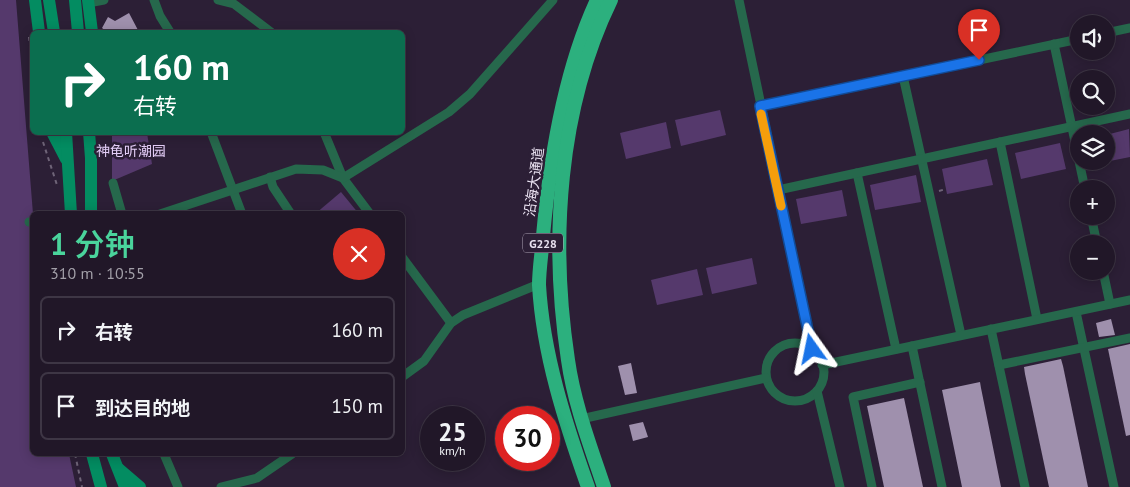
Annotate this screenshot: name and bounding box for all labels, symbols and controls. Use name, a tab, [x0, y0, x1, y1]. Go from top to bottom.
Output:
pin	[958, 9, 1000, 60]
map controls	[1070, 15, 1115, 280]
button: sound	[1070, 15, 1115, 60]
icon: arrive	[965, 16, 993, 44]
text: 160 m	[133, 44, 230, 90]
icon: right	[50, 50, 115, 115]
button: search	[1070, 70, 1115, 115]
text: 右转	[133, 92, 177, 120]
button: layers	[1070, 125, 1115, 170]
park label: 神龟听潮园	[96, 142, 166, 160]
street label: 沿海大通道	[520, 146, 548, 218]
button: +	[1070, 180, 1115, 225]
text: 1 分钟	[50, 224, 135, 263]
button: close	[333, 228, 385, 280]
road number: G228	[523, 234, 563, 252]
button: −	[1070, 235, 1115, 280]
text: 310 m · 10:55	[50, 263, 145, 283]
icon: right	[52, 316, 80, 344]
text: 160 m	[331, 318, 383, 342]
text: 右转	[95, 320, 133, 344]
position arrow	[785, 322, 837, 374]
icon: arrive	[52, 392, 80, 420]
text: 150 m	[331, 394, 383, 418]
text: 到达目的地	[95, 396, 190, 420]
speed limit sign: 30	[495, 406, 560, 471]
text: 25	[438, 416, 467, 448]
text: km/h	[439, 443, 466, 458]

